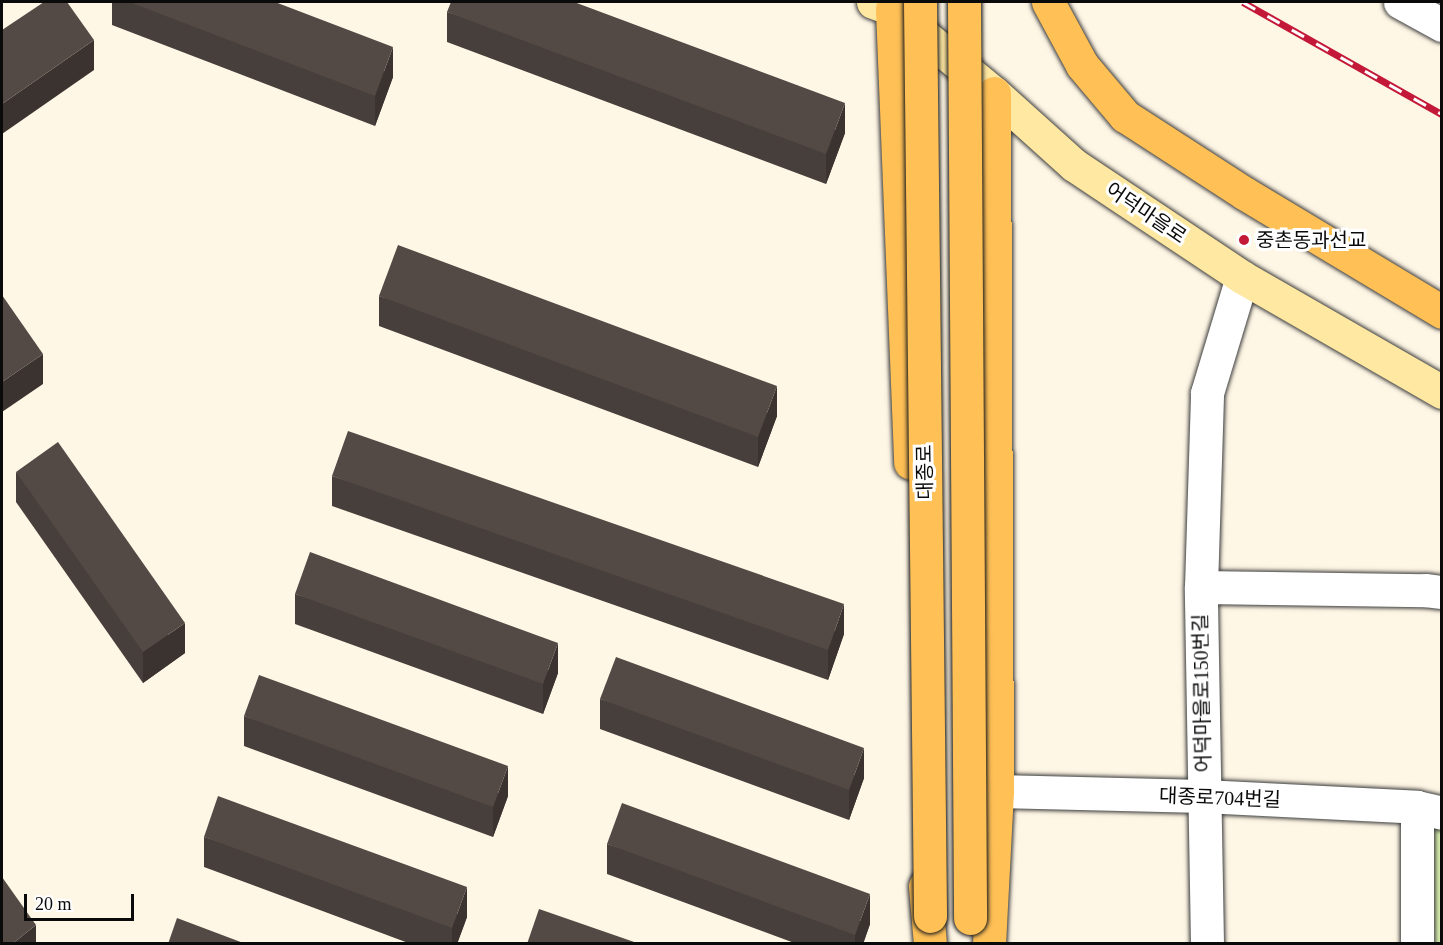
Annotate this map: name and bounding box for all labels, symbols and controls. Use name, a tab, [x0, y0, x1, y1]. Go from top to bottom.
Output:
street label: 어덕마을로	[1101, 177, 1191, 249]
place label: 중촌동과선교	[1256, 228, 1366, 252]
marker: 중촌동과선교	[1237, 233, 1251, 247]
street label: 대종로	[913, 444, 937, 500]
street label: 어덕마을로150번길	[1189, 613, 1215, 773]
street label: 대종로704번길	[1159, 784, 1281, 812]
scale bar	[27, 882, 136, 920]
text: 20 m	[35, 894, 72, 914]

